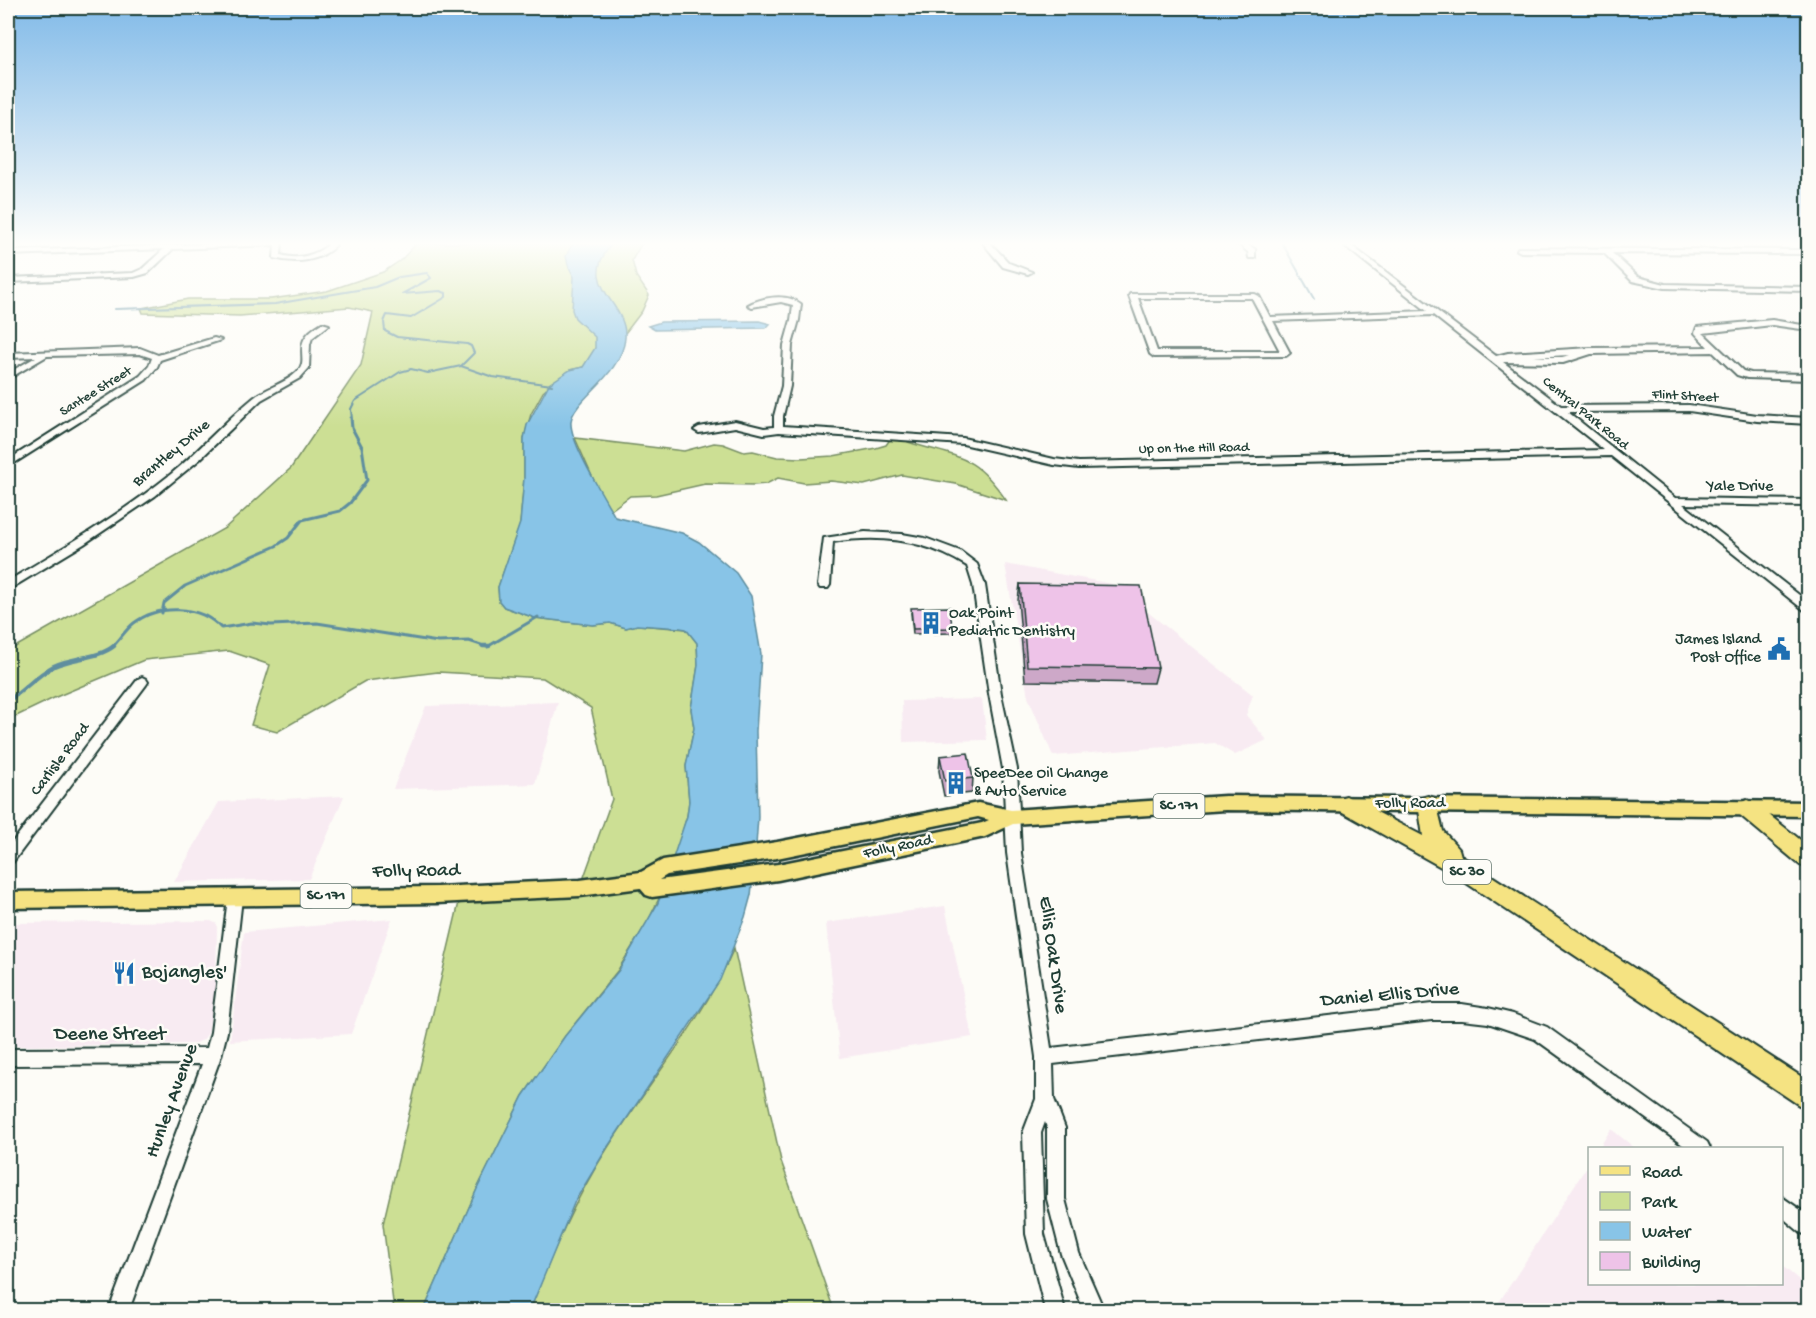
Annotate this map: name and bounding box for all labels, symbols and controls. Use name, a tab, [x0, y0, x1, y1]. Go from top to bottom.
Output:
street label: Santee Street	[57, 362, 136, 421]
street label: Central Park Road	[1538, 374, 1633, 455]
street label: Flint Street	[1650, 387, 1720, 407]
street label: Brantley Drive	[129, 416, 215, 493]
street label: Up on the Hill Road	[1139, 440, 1251, 458]
street label: Yale Drive	[1705, 478, 1774, 497]
place label: Oak Point Pediatric Dentistry	[948, 605, 1075, 642]
building icon: Oak Point Pediatric Dentistry	[918, 610, 944, 636]
place label: James Island Post Office	[1675, 631, 1763, 668]
public building icon: James Island Post Office	[1766, 636, 1792, 662]
street label: Carlisle Road	[27, 718, 96, 800]
place label: SpeeDee Oil Change & Auto Service	[974, 765, 1109, 802]
building icon: SpeeDee Oil Change & Auto Service	[943, 770, 969, 796]
road number: SC 171	[1154, 794, 1204, 818]
street label: Folly Road	[1374, 795, 1447, 814]
street label: Folly Road	[861, 831, 936, 865]
street label: Folly Road	[371, 860, 462, 884]
road number: SC 30	[1443, 860, 1491, 884]
road number: SC 171	[300, 884, 352, 908]
street label: Ellis Oak Drive	[1032, 895, 1072, 1016]
restaurant icon: Bojangles'	[111, 960, 137, 986]
place label: Bojangles'	[141, 962, 228, 985]
street label: Daniel Ellis Drive	[1318, 978, 1461, 1014]
street label: Deene Street	[52, 1024, 168, 1047]
street label: Hunley Avenue	[142, 1040, 205, 1161]
legend	[1588, 1147, 1783, 1285]
text: Road	[1642, 1163, 1683, 1184]
text: Park	[1641, 1193, 1678, 1214]
text: Water	[1642, 1223, 1692, 1244]
text: Building	[1641, 1253, 1701, 1274]

